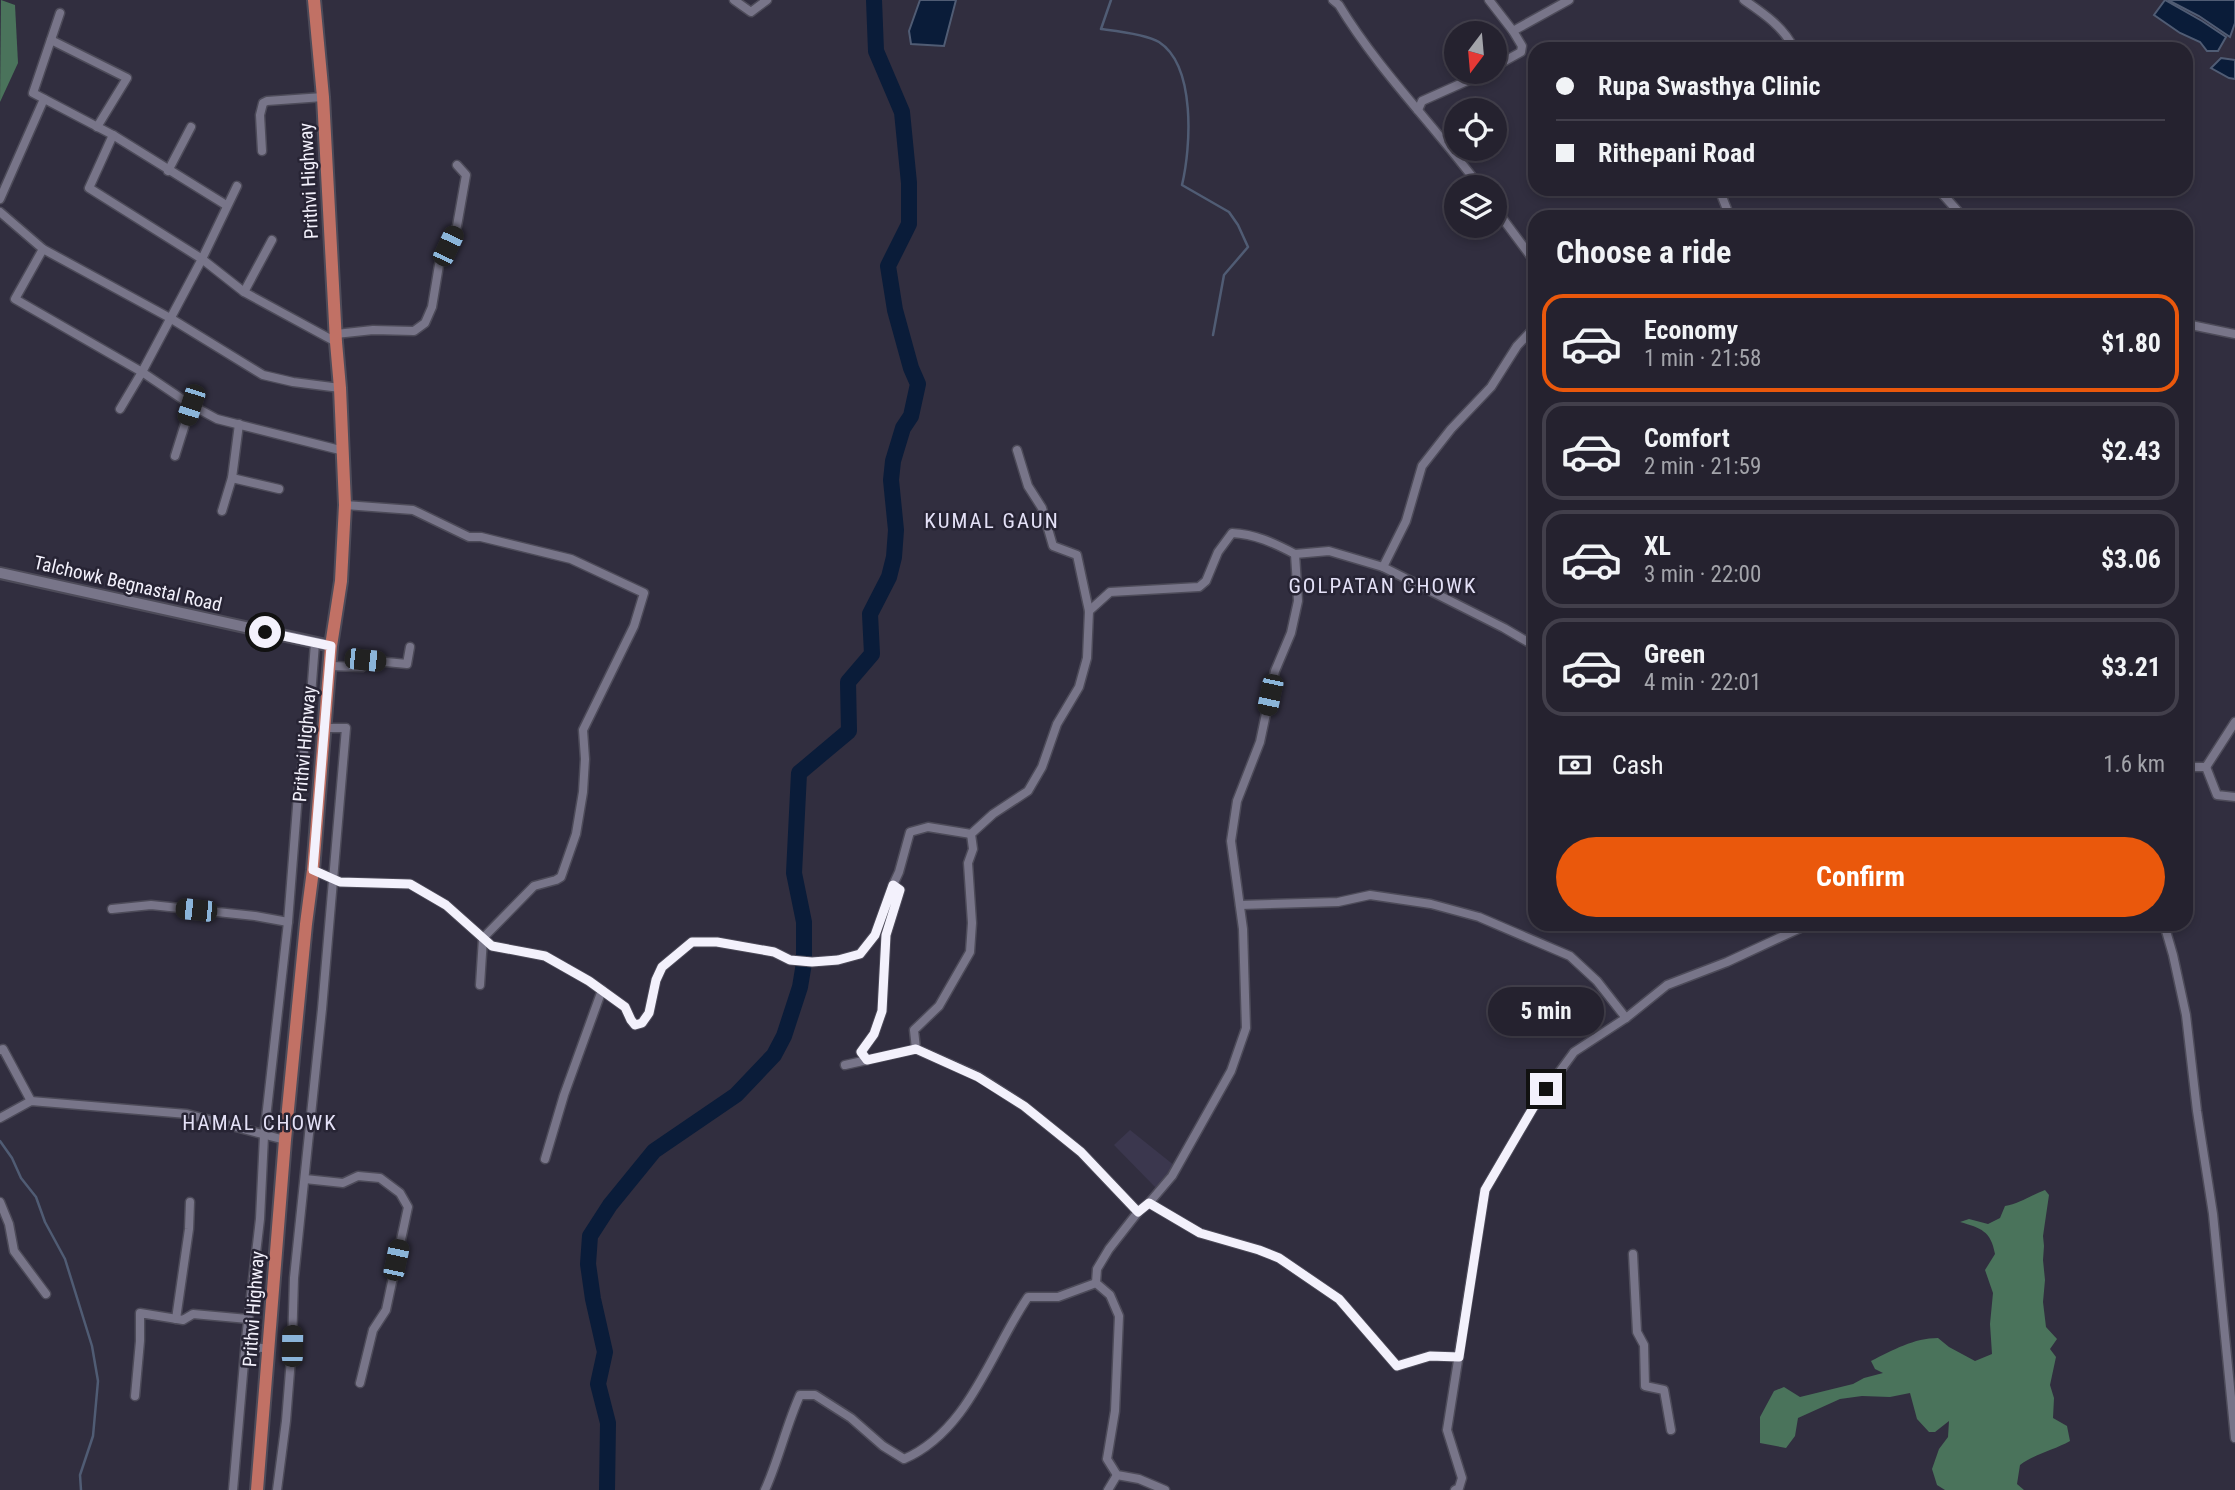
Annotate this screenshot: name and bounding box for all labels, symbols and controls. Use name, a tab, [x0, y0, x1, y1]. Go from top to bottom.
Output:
north arrow	[1444, 21, 1507, 84]
map controls	[1444, 21, 1507, 238]
text: Rupa Swasthya Clinic	[1598, 71, 1820, 101]
button: locate	[1444, 98, 1507, 161]
street label: Prithvi Highway	[294, 122, 323, 240]
text: Rithepani Road	[1598, 138, 1755, 168]
button: layers	[1444, 175, 1507, 238]
car	[430, 223, 467, 269]
text: Choose a ride	[1556, 233, 1731, 271]
icon: car	[1560, 312, 1623, 375]
text: Economy	[1644, 315, 1738, 345]
text: $1.80	[2101, 328, 2161, 358]
text: 1 min · 21:58	[1644, 345, 1761, 372]
car	[175, 382, 208, 428]
icon: car	[1560, 420, 1623, 483]
text: Comfort	[1644, 423, 1730, 453]
text: $2.43	[2101, 436, 2161, 466]
text: 2 min · 21:59	[1644, 453, 1761, 480]
district label: KUMAL GAUN	[924, 509, 1060, 533]
icon: car	[1560, 528, 1623, 591]
text: XL	[1644, 531, 1671, 561]
text: $3.06	[2101, 544, 2161, 574]
street label: Talchowk Begnastal Road	[32, 551, 224, 616]
text: 3 min · 22:00	[1644, 561, 1761, 588]
district label: GOLPATAN CHOWK	[1288, 574, 1478, 598]
route start	[249, 616, 281, 648]
icon: car	[1560, 636, 1623, 699]
text: Green	[1644, 639, 1705, 669]
car	[344, 647, 387, 673]
text: $3.21	[2101, 652, 2161, 682]
text: 4 min · 22:01	[1644, 669, 1761, 696]
car	[1256, 672, 1285, 718]
street label: Prithvi Highway	[288, 685, 321, 803]
icon: cash	[1556, 746, 1594, 784]
text: Cash	[1612, 750, 1664, 780]
text: 1.6 km	[2103, 751, 2165, 778]
button: Confirm	[1556, 837, 2165, 917]
car	[175, 897, 218, 923]
callout: 5 min	[1488, 988, 1604, 1036]
text: 5 min	[1520, 998, 1572, 1025]
route end	[1530, 1073, 1562, 1105]
district label: HAMAL CHOWK	[182, 1111, 338, 1135]
car	[382, 1237, 411, 1283]
street label: Prithvi Highway	[238, 1250, 269, 1368]
car	[282, 1325, 303, 1367]

